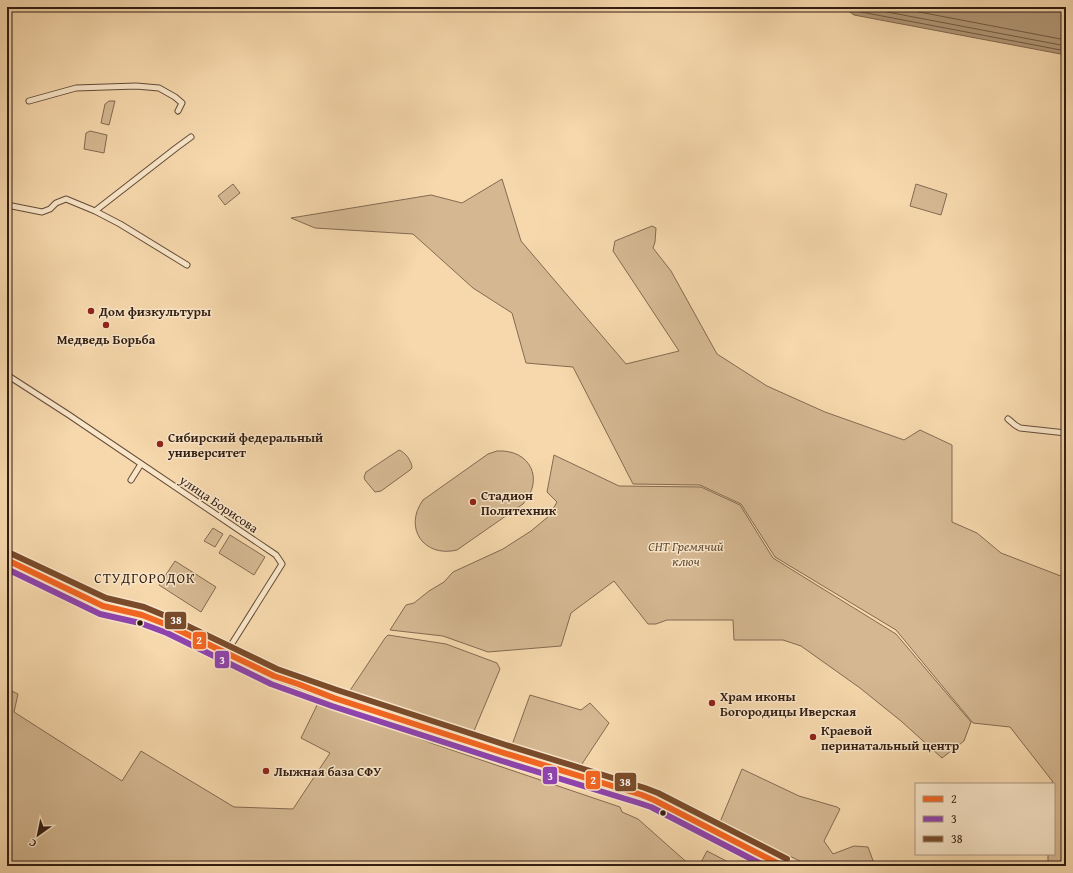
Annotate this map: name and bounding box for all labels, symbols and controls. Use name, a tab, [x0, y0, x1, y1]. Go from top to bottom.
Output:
place label: Дом физкультуры	[98, 302, 211, 321]
marker: Дом физкультуры	[86, 306, 96, 316]
marker: Медведь Борьба	[101, 320, 111, 330]
place label: Медведь Борьба	[57, 330, 156, 349]
place label: Сибирский федеральный университет	[167, 428, 323, 462]
marker: Сибирский федеральный университет	[155, 439, 165, 449]
street label: улица Борисова	[175, 470, 263, 538]
place label: Стадион Политехник	[481, 486, 557, 520]
marker: Стадион Политехник	[468, 497, 478, 507]
park label: СНТ Гремячий ключ	[648, 537, 724, 571]
district label: СТУДГОРОДОК	[94, 568, 196, 588]
line badge: 38	[164, 611, 187, 630]
text: 38	[170, 612, 182, 628]
unlabelled marker	[135, 618, 145, 628]
line badge: 2	[192, 631, 207, 650]
text: 2	[196, 632, 202, 648]
line badge: 3	[214, 650, 230, 669]
text: 3	[219, 652, 225, 668]
place label: Храм иконы Богородицы Иверская	[720, 687, 856, 721]
marker: Храм иконы Богородицы Иверская	[707, 698, 717, 708]
place label: Краевой перинатальный центр	[821, 721, 960, 755]
marker: Краевой перинатальный центр	[808, 732, 818, 742]
place label: Лыжная база СФУ	[274, 762, 382, 781]
marker: Лыжная база СФУ	[261, 766, 271, 776]
line badge: 3	[542, 766, 558, 785]
text: 3	[547, 768, 553, 784]
line badge: 2	[585, 770, 601, 790]
text: 2	[590, 772, 596, 788]
line badge: 38	[614, 772, 637, 792]
text: 38	[619, 774, 631, 790]
legend	[915, 783, 1055, 855]
text: 2	[951, 790, 957, 807]
unlabelled marker	[658, 808, 668, 818]
text: 3	[951, 810, 957, 827]
north arrow	[18, 815, 58, 855]
text: 38	[951, 830, 963, 847]
text: С	[26, 835, 40, 852]

